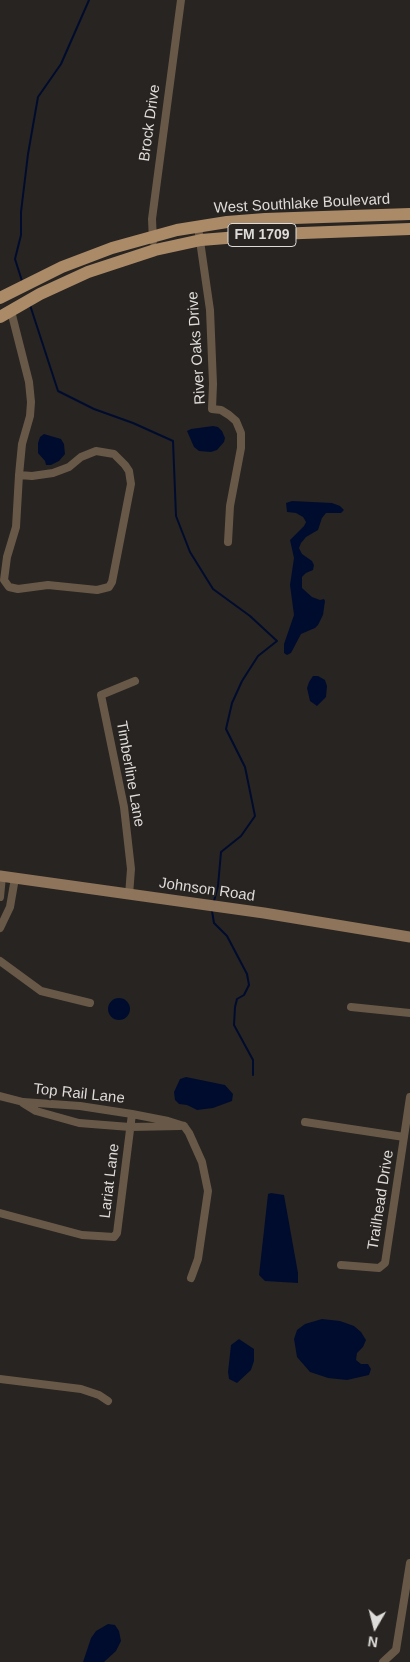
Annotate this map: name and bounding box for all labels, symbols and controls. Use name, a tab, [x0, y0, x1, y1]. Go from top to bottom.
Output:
street label: Brock Drive	[136, 83, 164, 163]
street label: West Southlake Boulevard	[213, 190, 391, 218]
road number: FM 1709	[228, 224, 296, 246]
street label: River Oaks Drive	[184, 291, 210, 405]
street label: Timberline Lane	[112, 720, 148, 828]
street label: Johnson Road	[158, 874, 256, 906]
street label: Top Rail Lane	[32, 1080, 126, 1108]
street label: Lariat Lane	[96, 1143, 124, 1219]
street label: Trailhead Drive	[364, 1149, 398, 1251]
north arrow	[350, 1602, 400, 1652]
text: N	[367, 1633, 379, 1650]

